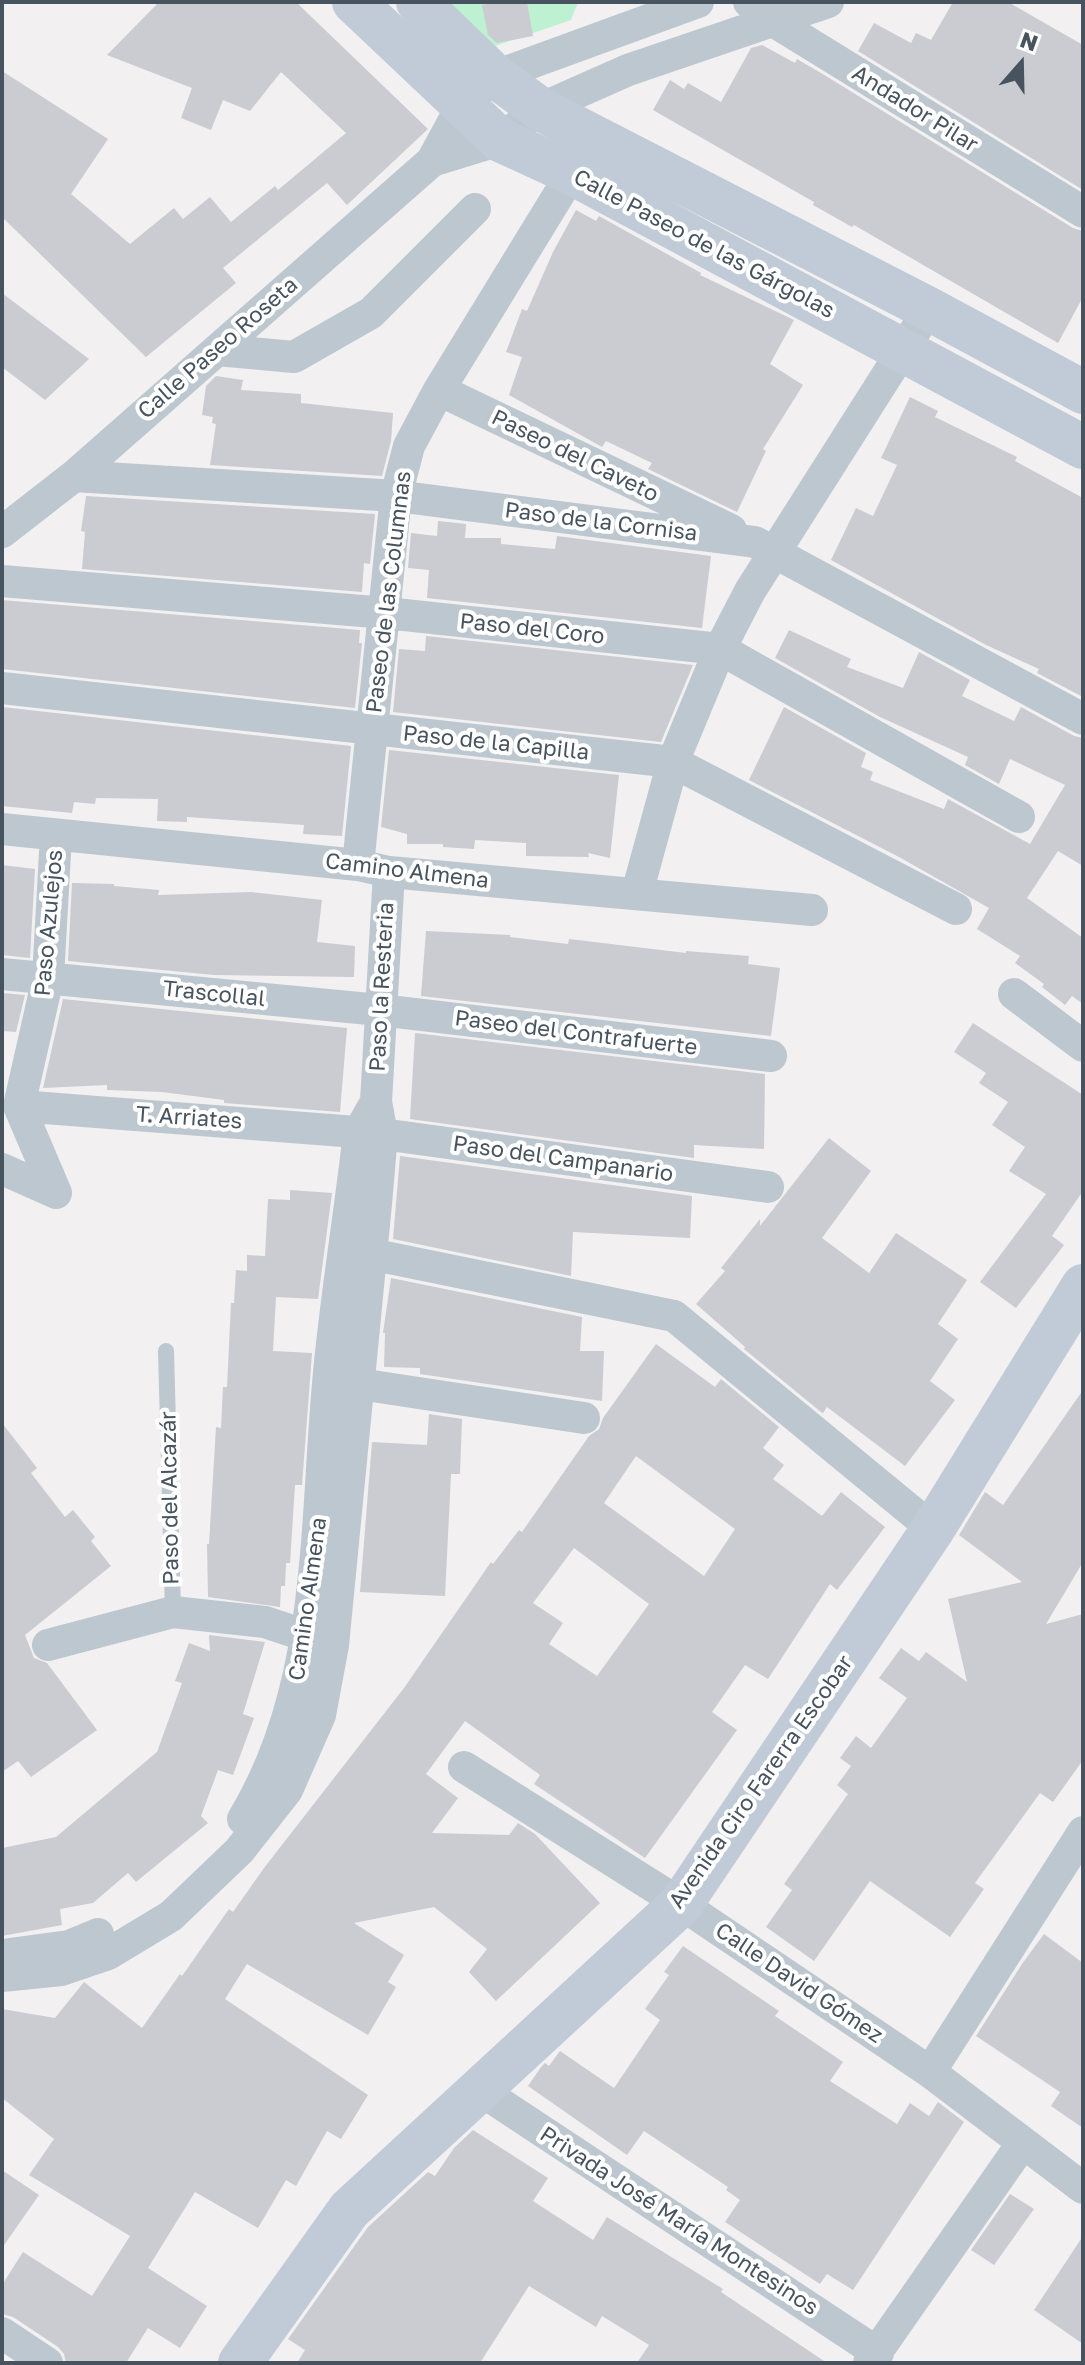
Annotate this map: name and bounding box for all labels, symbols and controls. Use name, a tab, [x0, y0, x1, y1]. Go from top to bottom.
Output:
north arrow	[981, 24, 1061, 104]
text: N	[1017, 25, 1042, 57]
street label: Andador Pilar	[847, 60, 983, 158]
street label: Calle Paseo de las Gárgolas	[569, 164, 839, 324]
street label: Calle Paseo Roseta	[133, 272, 303, 424]
street label: Paseo del Caveto	[487, 404, 663, 508]
street label: Paseo de las Columnas	[361, 469, 417, 715]
street label: Paso de la Cornisa	[503, 497, 699, 547]
street label: Paso del Coro	[458, 608, 606, 650]
street label: Paso de la Capilla	[402, 720, 590, 766]
street label: Camino Almena	[324, 848, 490, 894]
street label: Paso Azulejos	[29, 849, 69, 997]
street label: Paso la Resteria	[364, 902, 400, 1072]
street label: Trascollal	[161, 975, 267, 1013]
street label: Paseo del Contrafuerte	[453, 1005, 699, 1061]
street label: T. Arriates	[135, 1101, 243, 1135]
street label: Paso del Campanario	[451, 1130, 675, 1188]
street label: Paso del Alcazár	[155, 1411, 185, 1585]
street label: Camino Almena	[283, 1516, 333, 1682]
street label: Avenida Ciro Farerra Escobar	[663, 1650, 859, 1914]
street label: Calle David Gómez	[710, 1917, 888, 2049]
street label: Privada José María Montesinos	[535, 2121, 823, 2321]

